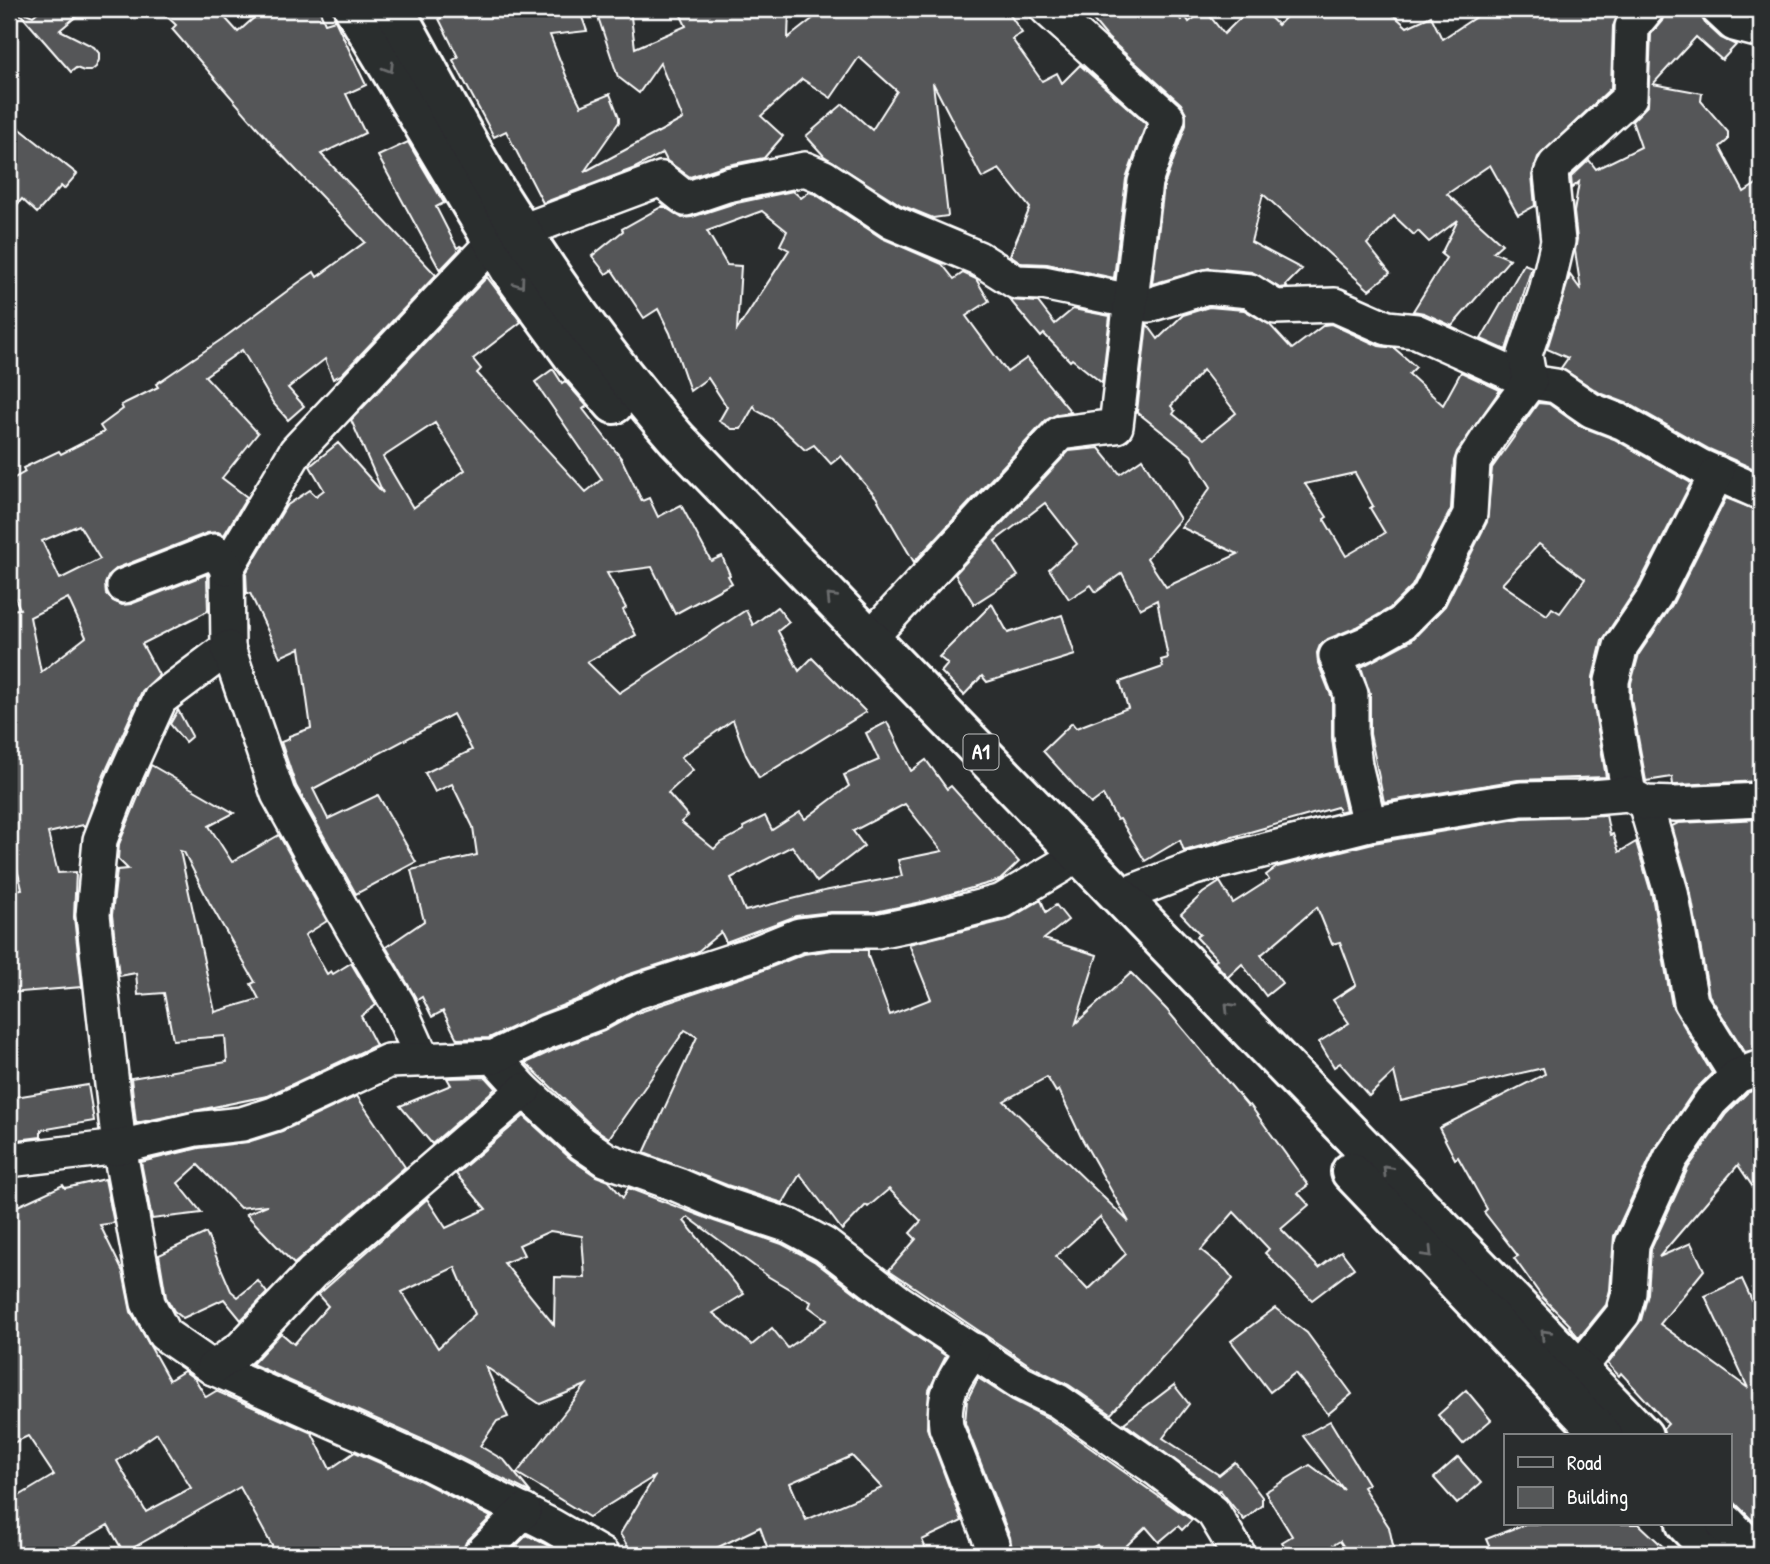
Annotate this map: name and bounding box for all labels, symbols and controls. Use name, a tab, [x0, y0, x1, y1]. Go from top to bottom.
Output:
one-way arrow	[381, 60, 394, 73]
one-way arrow	[512, 275, 524, 287]
one-way arrow	[826, 593, 839, 606]
road number: A1	[964, 734, 998, 770]
one-way arrow	[1224, 1002, 1237, 1015]
one-way arrow	[1382, 1166, 1395, 1179]
one-way arrow	[1420, 1244, 1433, 1257]
one-way arrow	[1541, 1329, 1554, 1342]
legend	[1504, 1434, 1732, 1526]
text: Road	[1567, 1448, 1601, 1477]
text: Building	[1567, 1482, 1628, 1511]

